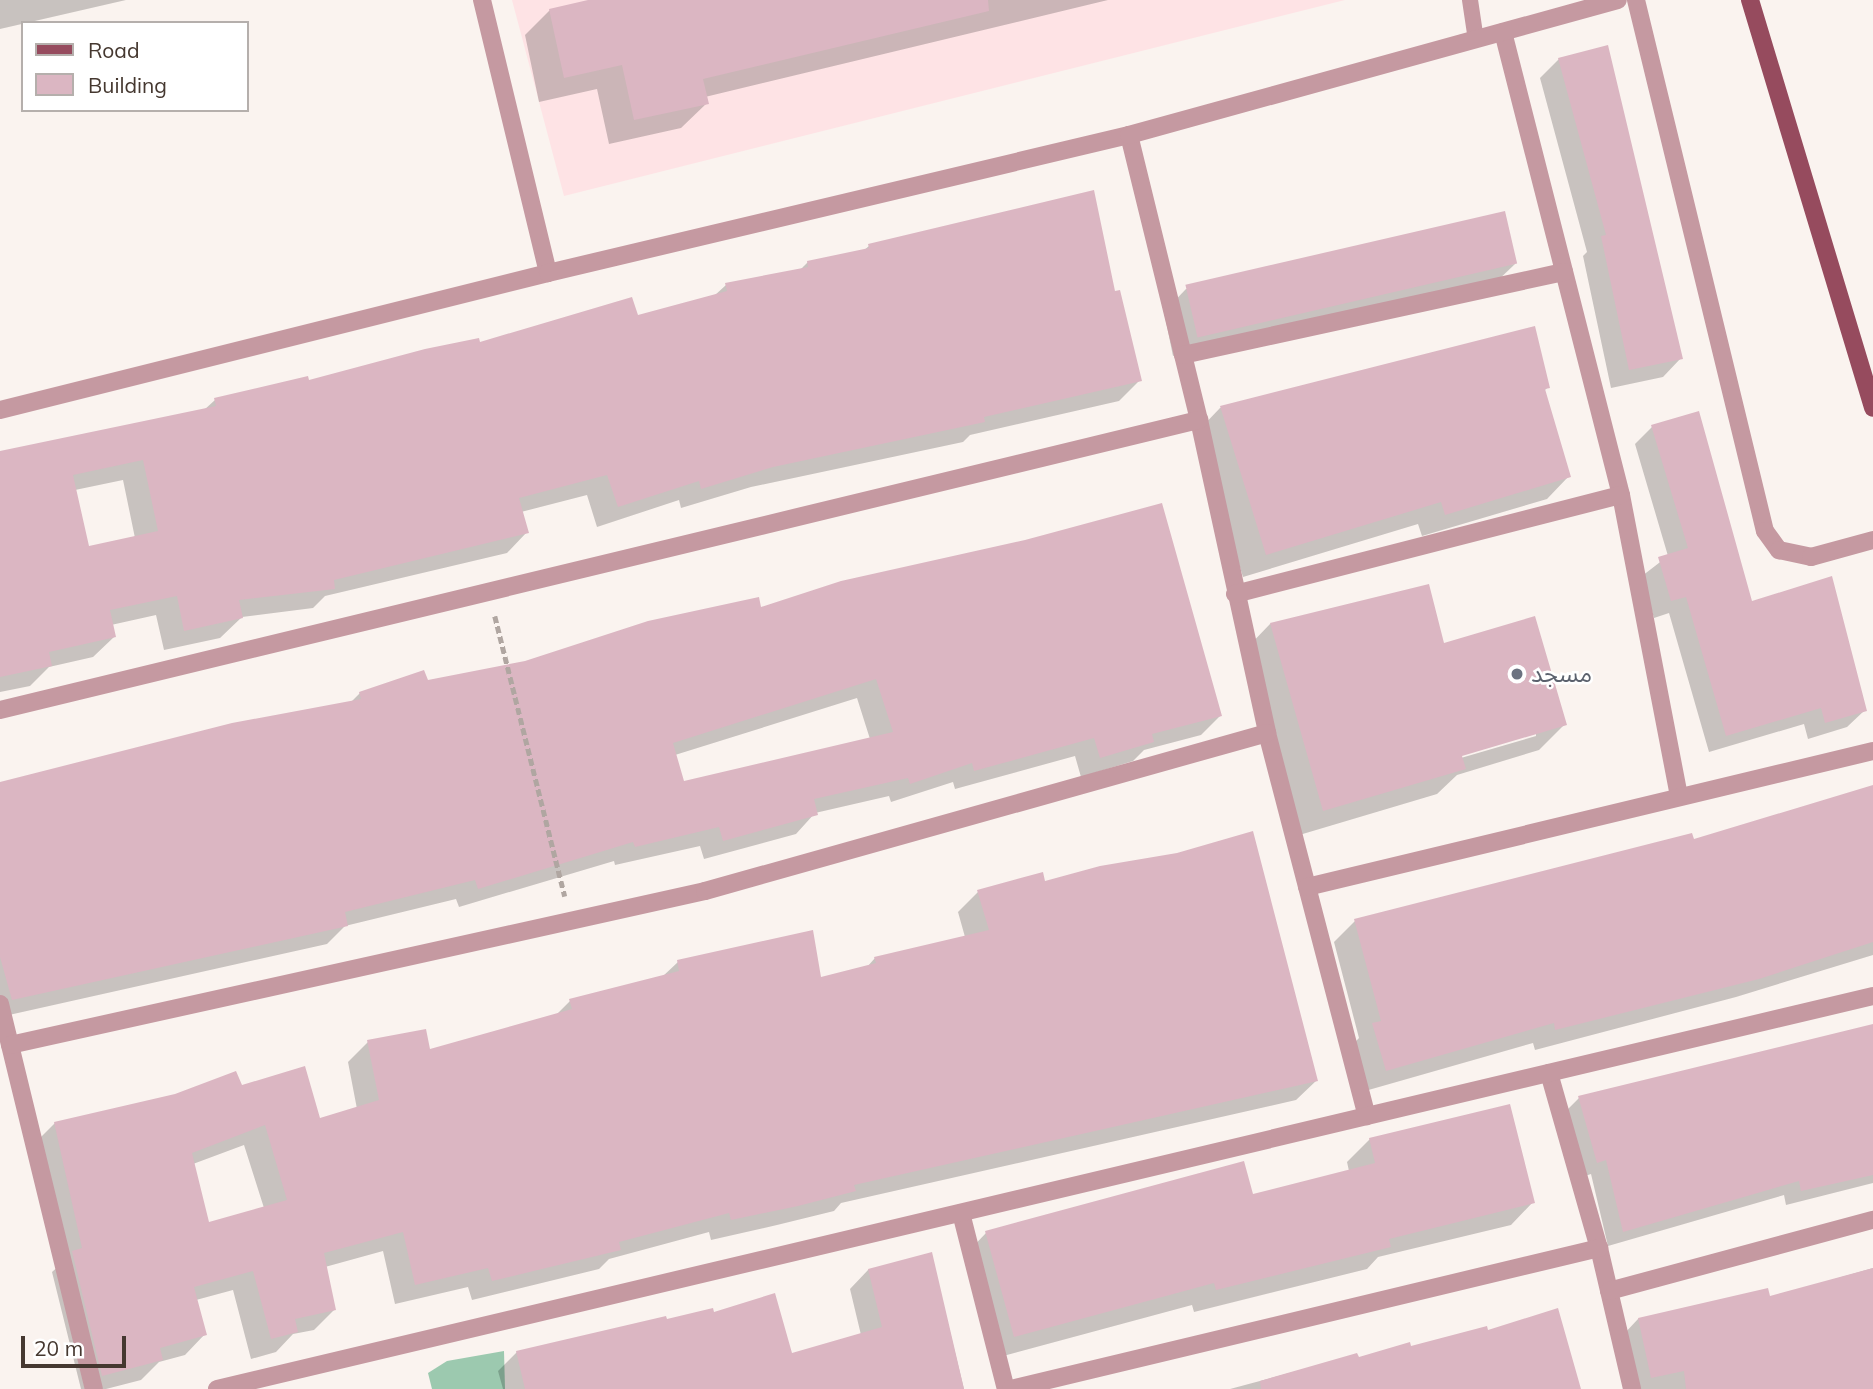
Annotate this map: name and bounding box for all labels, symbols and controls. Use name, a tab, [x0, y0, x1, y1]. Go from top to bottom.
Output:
legend	[21, 21, 248, 112]
text: Road	[88, 37, 139, 63]
text: Building	[88, 72, 167, 98]
place label: مسجد	[1531, 660, 1592, 688]
marker: مسجد	[1509, 666, 1525, 682]
scale bar	[24, 1322, 130, 1366]
text: 20 m	[34, 1335, 83, 1361]

